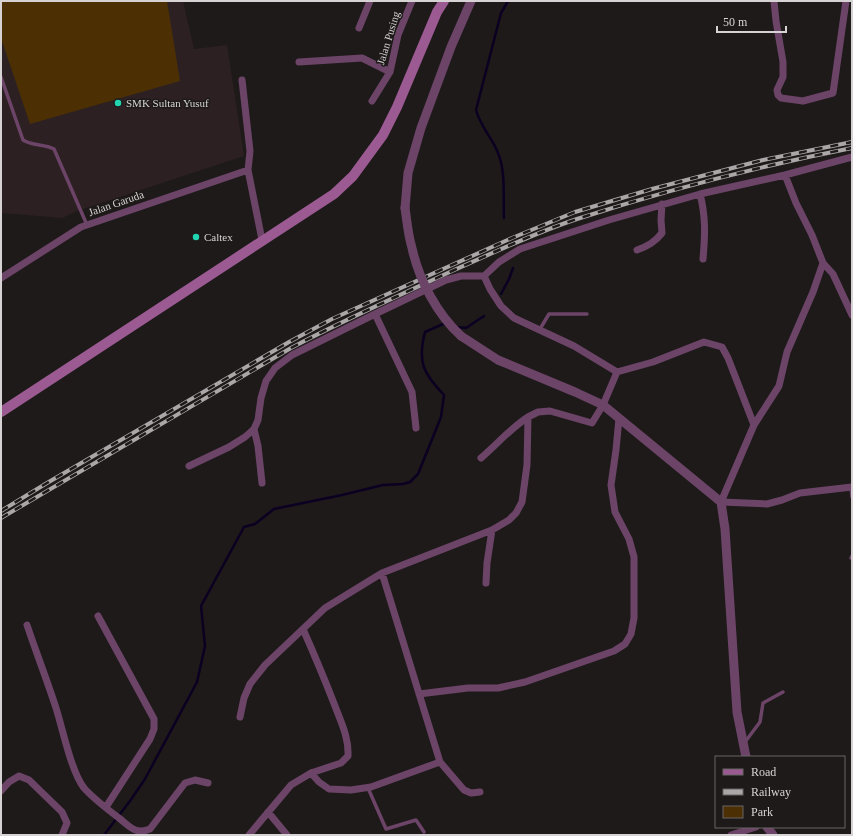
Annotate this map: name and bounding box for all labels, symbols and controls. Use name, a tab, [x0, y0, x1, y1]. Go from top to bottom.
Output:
scale bar	[717, 8, 786, 34]
street label: Jalan Pusing	[374, 9, 402, 66]
text: 50 m	[723, 15, 748, 29]
place label: SMK Sultan Yusuf	[126, 97, 209, 109]
marker: SMK Sultan Yusuf	[113, 98, 123, 108]
street label: Jalan Garuda	[87, 188, 145, 218]
place label: Caltex	[204, 231, 233, 243]
marker: Caltex	[191, 232, 201, 242]
legend	[715, 756, 845, 828]
text: Road	[751, 765, 776, 779]
text: Railway	[751, 785, 791, 799]
text: Park	[751, 805, 773, 819]

